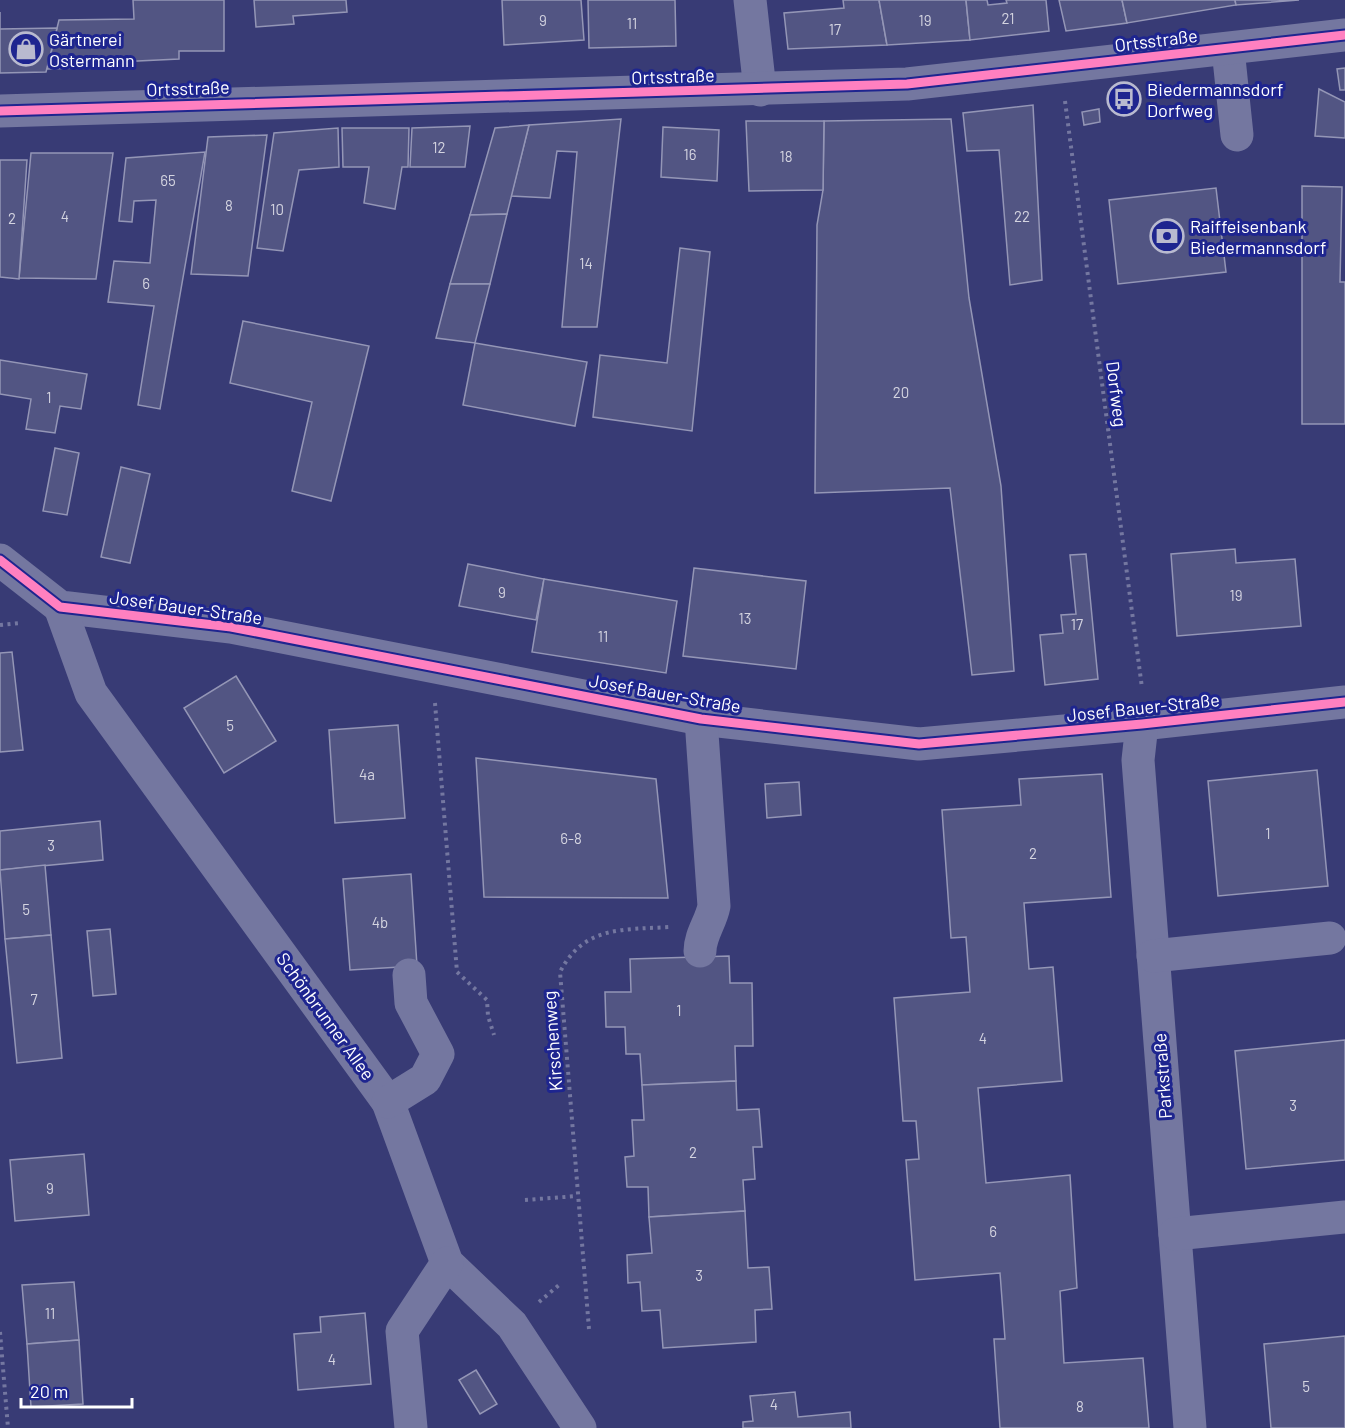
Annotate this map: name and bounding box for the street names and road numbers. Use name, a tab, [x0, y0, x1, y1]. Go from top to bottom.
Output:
street label: Ortsstraße	[1113, 24, 1199, 56]
street label: Ortsstraße	[631, 64, 715, 88]
street label: Ortsstraße	[146, 76, 230, 100]
street label: Dorfweg	[1102, 360, 1132, 428]
street label: Josef Bauer-Straße	[108, 585, 264, 629]
street label: Josef Bauer-Straße	[587, 669, 743, 717]
street label: Josef Bauer-Straße	[1065, 688, 1221, 726]
street label: Schönbrunner Allee	[272, 948, 380, 1084]
street label: Kirschenweg	[538, 990, 566, 1092]
street label: Parkstraße	[1148, 1032, 1176, 1120]

